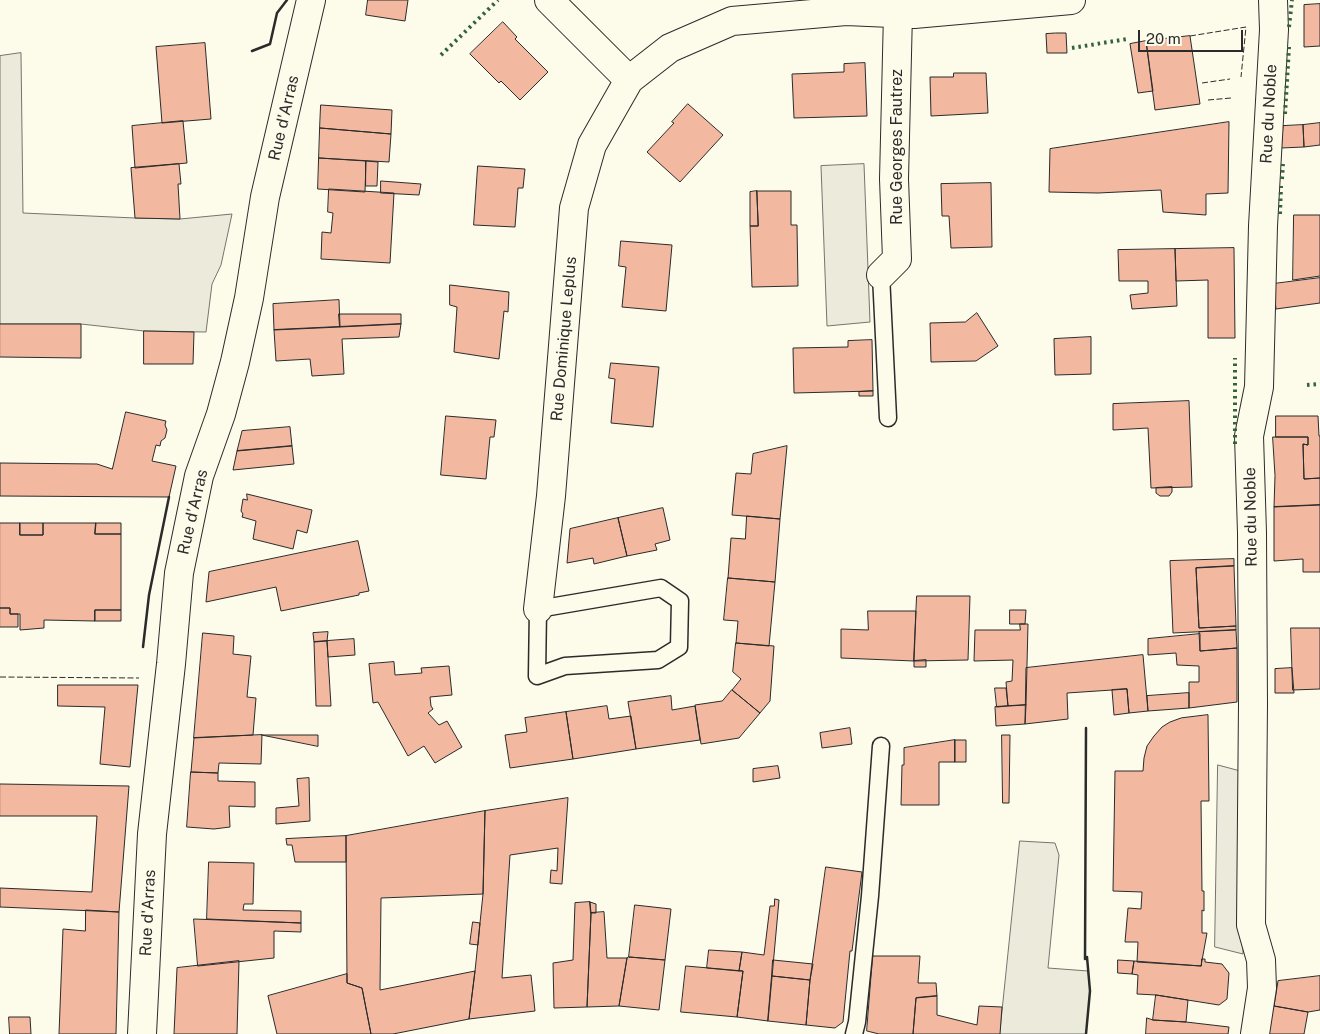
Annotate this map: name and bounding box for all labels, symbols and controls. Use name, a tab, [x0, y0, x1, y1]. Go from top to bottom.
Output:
scale bar	[1140, 20, 1245, 52]
text: 20 m	[1146, 30, 1181, 47]
street label: Rue du Noble	[1257, 64, 1281, 164]
street label: Rue Georges Fautrez	[887, 69, 907, 225]
street label: Rue d'Arras	[265, 74, 303, 162]
street label: Rue Dominique Leplus	[547, 256, 581, 422]
street label: Rue du Noble	[1241, 467, 1261, 567]
street label: Rue d'Arras	[174, 468, 212, 556]
street label: Rue d'Arras	[136, 869, 160, 957]

